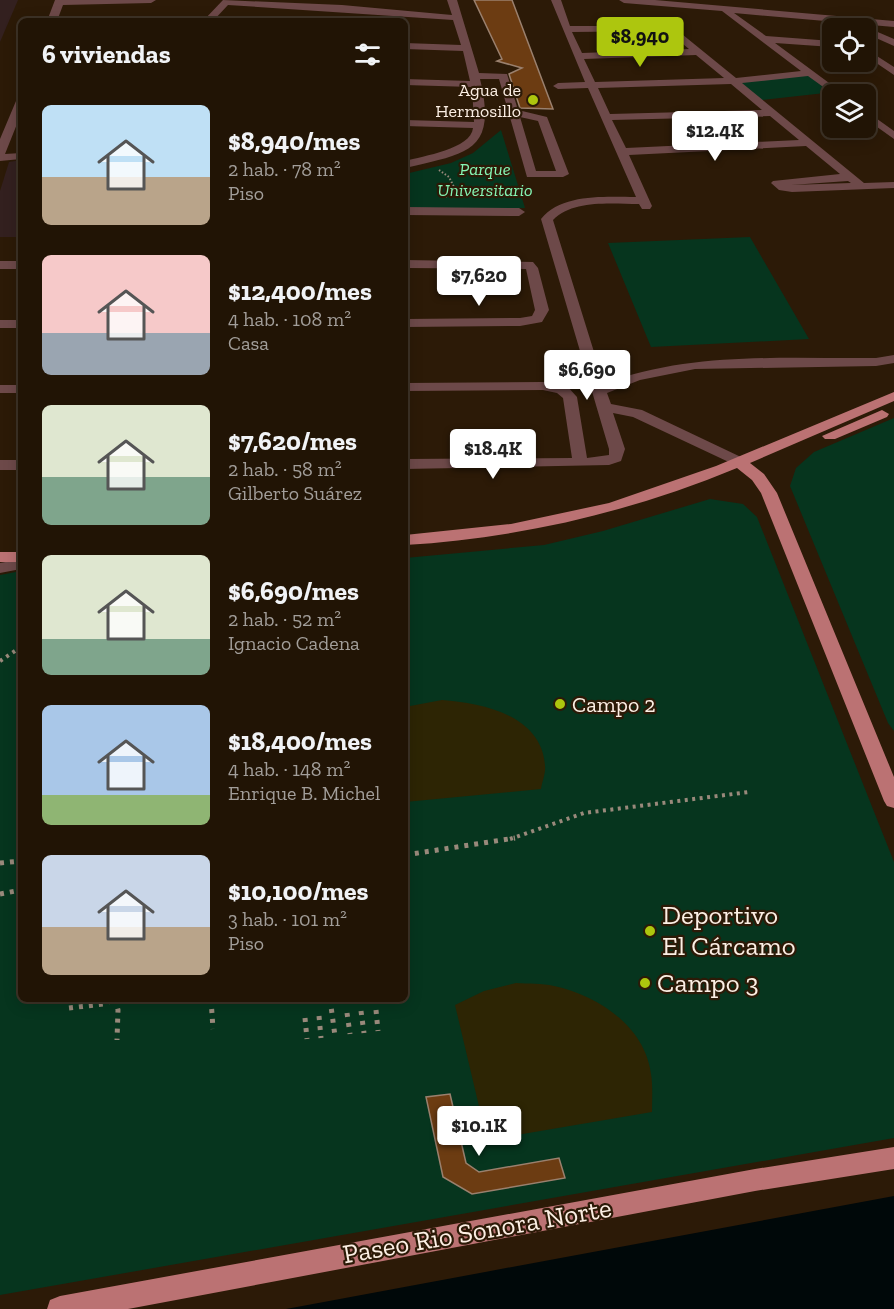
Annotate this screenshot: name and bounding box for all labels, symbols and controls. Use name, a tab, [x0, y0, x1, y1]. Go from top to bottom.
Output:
pin: $8,940	[591, 17, 689, 68]
map controls	[822, 18, 876, 138]
button: locate	[822, 18, 876, 72]
text: $8,940	[611, 24, 669, 48]
text: 6 viviendas	[42, 38, 171, 70]
icon: filters	[351, 38, 384, 71]
place label: Agua de Hermosillo	[435, 79, 521, 122]
button: layers	[822, 84, 876, 138]
marker: Agua de Hermosillo	[526, 93, 540, 107]
pin: $12.4K	[666, 111, 764, 162]
text: $12.4K	[686, 118, 744, 142]
text: $8,940/mes	[228, 125, 360, 157]
icon: home	[90, 129, 162, 201]
text: 2 hab. · 78 m²	[228, 157, 341, 181]
park label: Parque Universitario	[437, 158, 533, 201]
text: Piso	[228, 181, 264, 205]
pin: $7,620	[430, 256, 528, 307]
text: $7,620	[451, 263, 507, 287]
text: $12,400/mes	[228, 275, 372, 307]
icon: home	[90, 279, 162, 351]
text: 4 hab. · 108 m²	[228, 307, 351, 331]
text: Casa	[228, 331, 269, 355]
pin: $6,690	[538, 350, 636, 401]
text: $6,690	[558, 357, 616, 381]
text: $7,620/mes	[228, 425, 357, 457]
icon: home	[90, 429, 162, 501]
pin: $18.4K	[444, 429, 542, 480]
text: $18.4K	[464, 436, 522, 460]
text: 2 hab. · 58 m²	[228, 457, 342, 481]
text: Gilberto Suárez	[228, 481, 362, 505]
text: $6,690/mes	[228, 575, 359, 607]
icon: home	[90, 579, 162, 651]
text: 2 hab. · 52 m²	[228, 607, 341, 631]
text: Ignacio Cadena	[228, 631, 360, 655]
place label: Campo 2	[572, 691, 656, 718]
marker: Campo 2	[553, 697, 567, 711]
text: $18,400/mes	[228, 725, 372, 757]
icon: home	[90, 729, 162, 801]
text: 4 hab. · 148 m²	[228, 757, 350, 781]
text: Enrique B. Michel	[228, 781, 380, 805]
text: $10,100/mes	[228, 875, 369, 907]
icon: home	[90, 879, 162, 951]
place label: Deportivo El Cárcamo	[662, 899, 796, 962]
text: 3 hab. · 101 m²	[228, 907, 347, 931]
marker: Deportivo El Cárcamo	[643, 924, 657, 938]
text: Piso	[228, 931, 264, 955]
place label: Campo 3	[657, 967, 759, 999]
marker: Campo 3	[638, 976, 652, 990]
pin: $10.1K	[430, 1106, 528, 1157]
text: $10.1K	[451, 1113, 507, 1137]
street label: Paseo Rio Sonora Norte	[340, 1192, 614, 1270]

